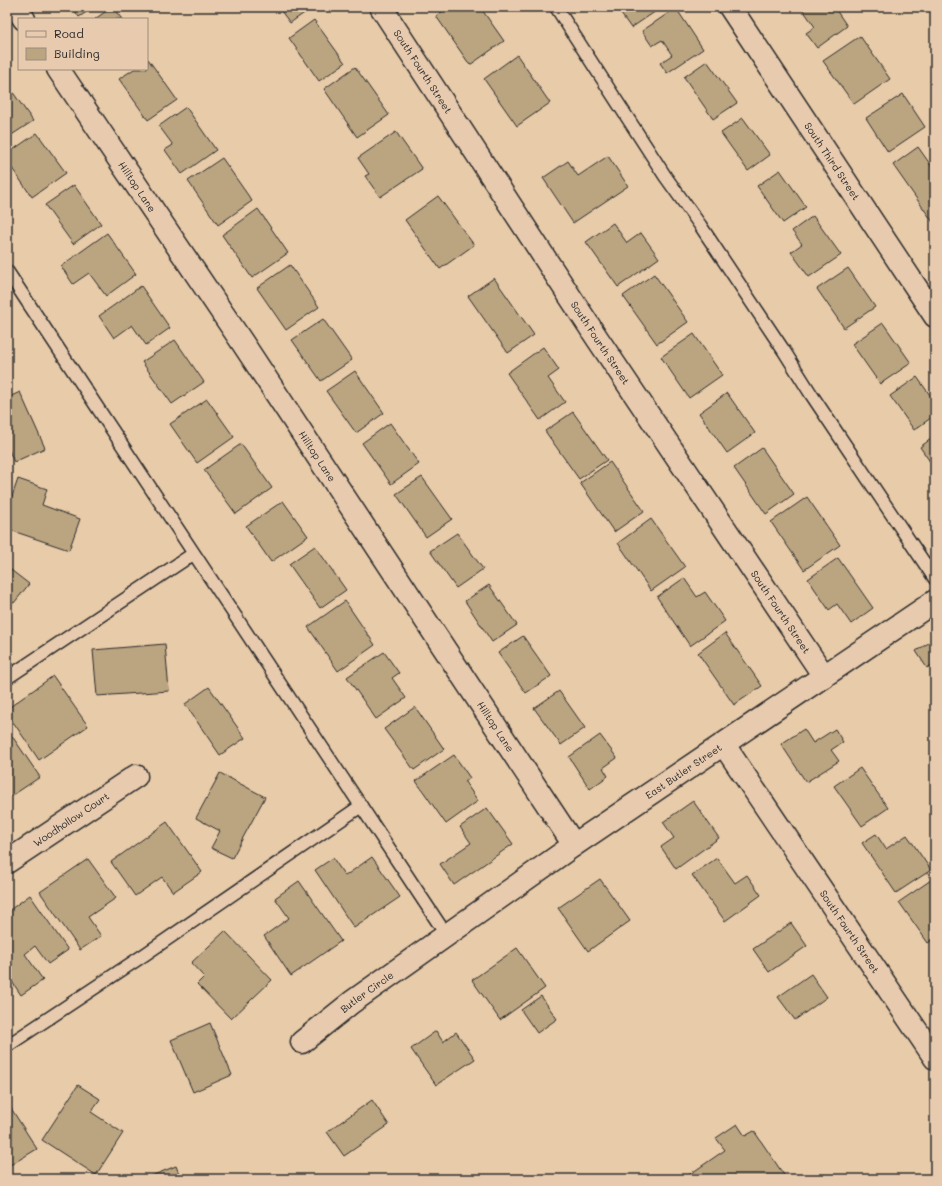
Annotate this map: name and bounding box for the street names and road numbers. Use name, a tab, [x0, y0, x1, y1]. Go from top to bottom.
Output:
street label: South Fourth Street	[391, 27, 456, 116]
street label: South Third Street	[801, 119, 863, 203]
street label: Hilltop Lane	[115, 159, 159, 215]
street label: South Fourth Street	[568, 298, 633, 387]
street label: Hilltop Lane	[295, 428, 339, 484]
street label: South Fourth Street	[748, 567, 814, 656]
street label: Hilltop Lane	[474, 698, 518, 755]
street label: East Butler Street	[642, 740, 724, 802]
street label: Woodhollow Court	[30, 789, 112, 850]
street label: South Fourth Street	[817, 887, 883, 976]
street label: Butler Circle	[337, 968, 396, 1016]

